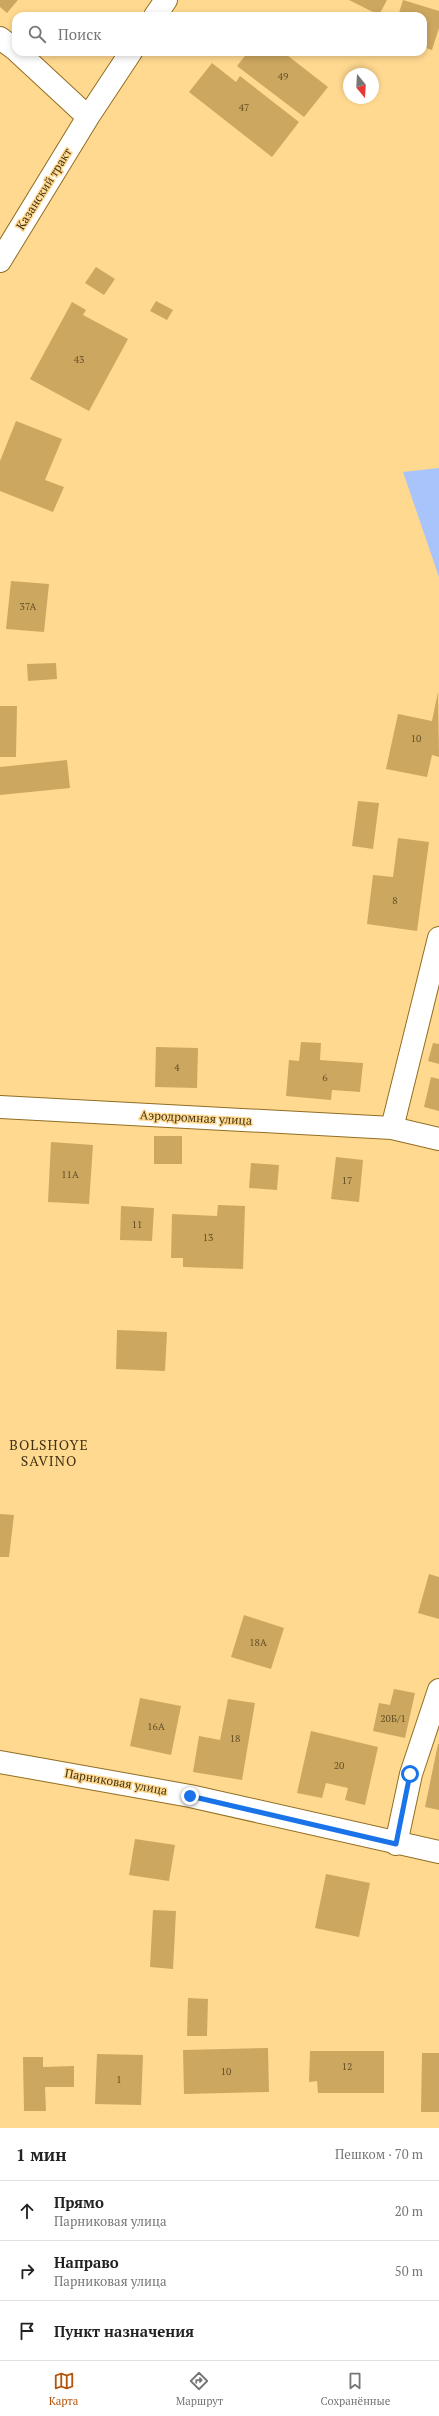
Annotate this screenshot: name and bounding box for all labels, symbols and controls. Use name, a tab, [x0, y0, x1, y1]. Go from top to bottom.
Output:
search box	[12, 12, 427, 56]
icon: search	[26, 23, 48, 45]
text: Поиск	[58, 24, 101, 44]
north arrow	[343, 68, 379, 104]
house number: 49	[278, 70, 288, 83]
house number: 47	[239, 101, 249, 114]
street label: Казанский тракт	[12, 145, 75, 232]
house number: 43	[74, 353, 84, 366]
house number: 37А	[20, 600, 37, 613]
house number: 10	[411, 732, 421, 745]
house number: 8	[392, 894, 398, 907]
house number: 4	[174, 1061, 180, 1074]
house number: 6	[322, 1071, 328, 1084]
street label: Аэродромная улица	[140, 1107, 252, 1128]
house number: 11А	[61, 1168, 79, 1181]
house number: 17	[342, 1174, 352, 1187]
house number: 11	[132, 1218, 142, 1231]
house number: 13	[203, 1231, 213, 1244]
district label: BOLSHOYE SAVINO	[9, 1435, 89, 1470]
house number: 18А	[249, 1636, 267, 1649]
house number: 20Б/1	[380, 1712, 406, 1725]
house number: 16А	[147, 1720, 165, 1733]
house number: 18	[230, 1732, 240, 1745]
house number: 20	[334, 1759, 344, 1772]
street label: Парниковая улица	[64, 1765, 169, 1798]
route start	[401, 1765, 419, 1783]
route end	[181, 1787, 199, 1805]
house number: 12	[342, 2060, 352, 2073]
house number: 10	[221, 2065, 231, 2078]
house number: 1	[116, 2073, 122, 2086]
text: 1 мин	[16, 2143, 66, 2166]
text: Пешком · 70 m	[335, 2145, 423, 2163]
text: Прямо	[54, 2192, 104, 2212]
icon: ahead	[16, 2200, 38, 2222]
text: 20 m	[395, 2202, 423, 2220]
text: Парниковая улица	[54, 2212, 167, 2230]
text: Направо	[54, 2252, 119, 2272]
icon: right	[16, 2260, 38, 2282]
text: 50 m	[395, 2262, 423, 2280]
text: Парниковая улица	[54, 2272, 167, 2290]
icon: arrive	[16, 2320, 38, 2342]
text: Пункт назначения	[54, 2321, 194, 2341]
tab: Карта	[49, 2370, 78, 2408]
tab: Маршрут	[176, 2370, 223, 2408]
tab: Сохранённые	[321, 2370, 390, 2408]

